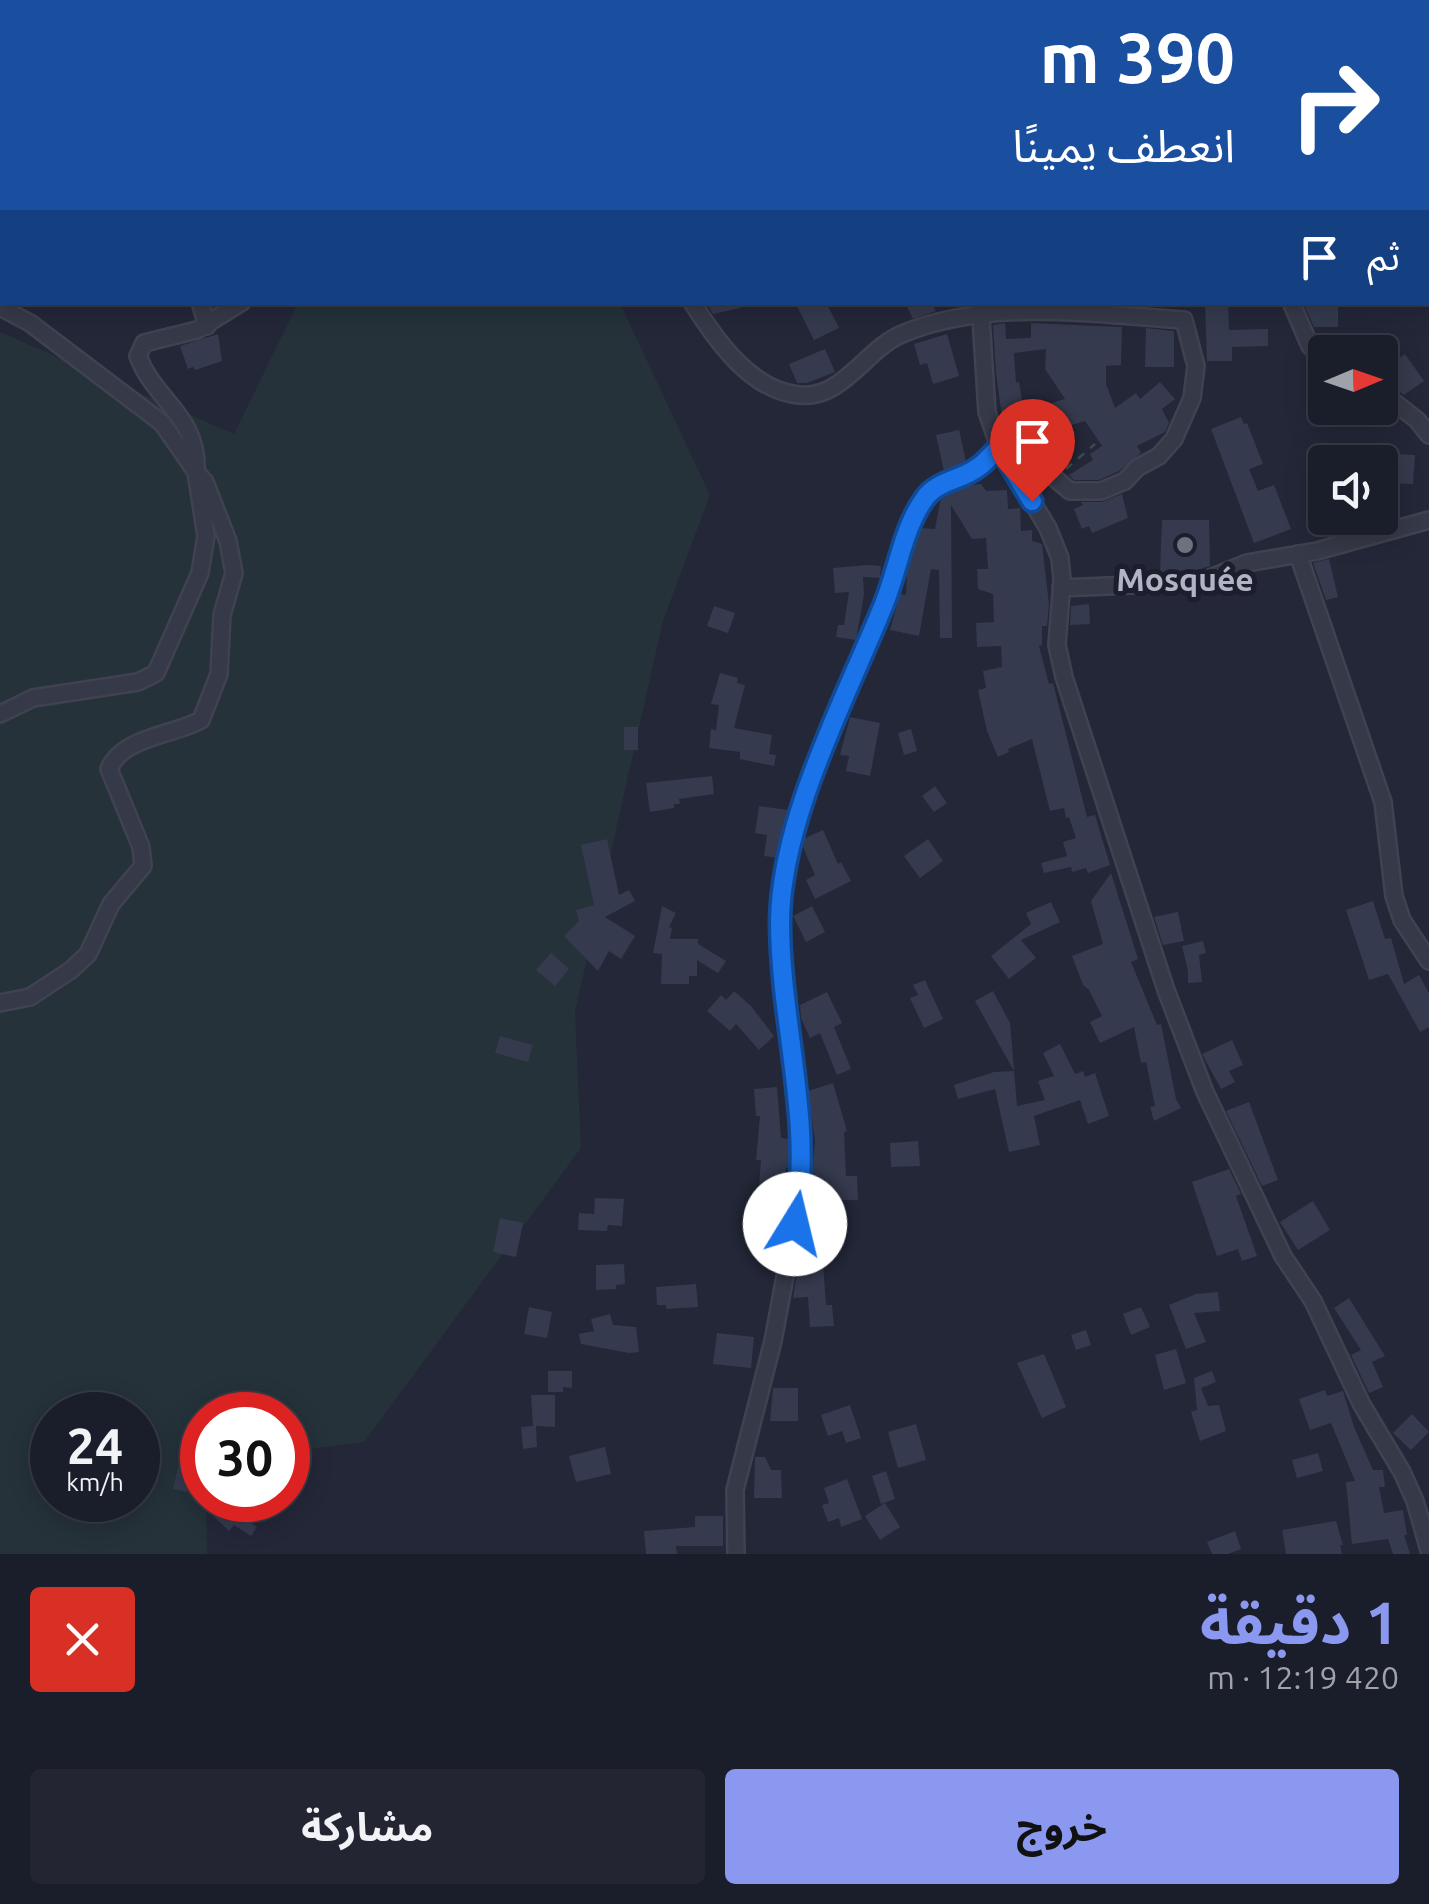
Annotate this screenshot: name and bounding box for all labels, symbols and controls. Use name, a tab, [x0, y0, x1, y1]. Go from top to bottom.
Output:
text: 390 m	[1040, 18, 1235, 96]
icon: right	[1270, 40, 1400, 170]
text: انعطف يمينًا	[1012, 120, 1235, 171]
icon: arrive	[1292, 230, 1347, 285]
text: ثم	[1367, 235, 1400, 277]
north arrow	[1308, 335, 1398, 425]
map controls	[1308, 335, 1398, 535]
pin	[990, 399, 1075, 502]
icon: arrive	[1005, 414, 1060, 469]
button: sound	[1308, 445, 1398, 535]
marker: Mosquée	[1174, 534, 1196, 556]
place label: Mosquée	[1116, 561, 1254, 597]
position arrow	[743, 1172, 847, 1276]
speed limit sign: 30	[180, 1392, 310, 1522]
text: 24	[67, 1417, 123, 1473]
text: km/h	[66, 1468, 124, 1496]
button: close	[30, 1587, 135, 1692]
text: 1 دقيقة	[1200, 1588, 1399, 1655]
text: 420 m · 12:19	[1207, 1659, 1399, 1695]
button: مشاركة	[30, 1769, 705, 1884]
button: خروج	[725, 1769, 1399, 1884]

